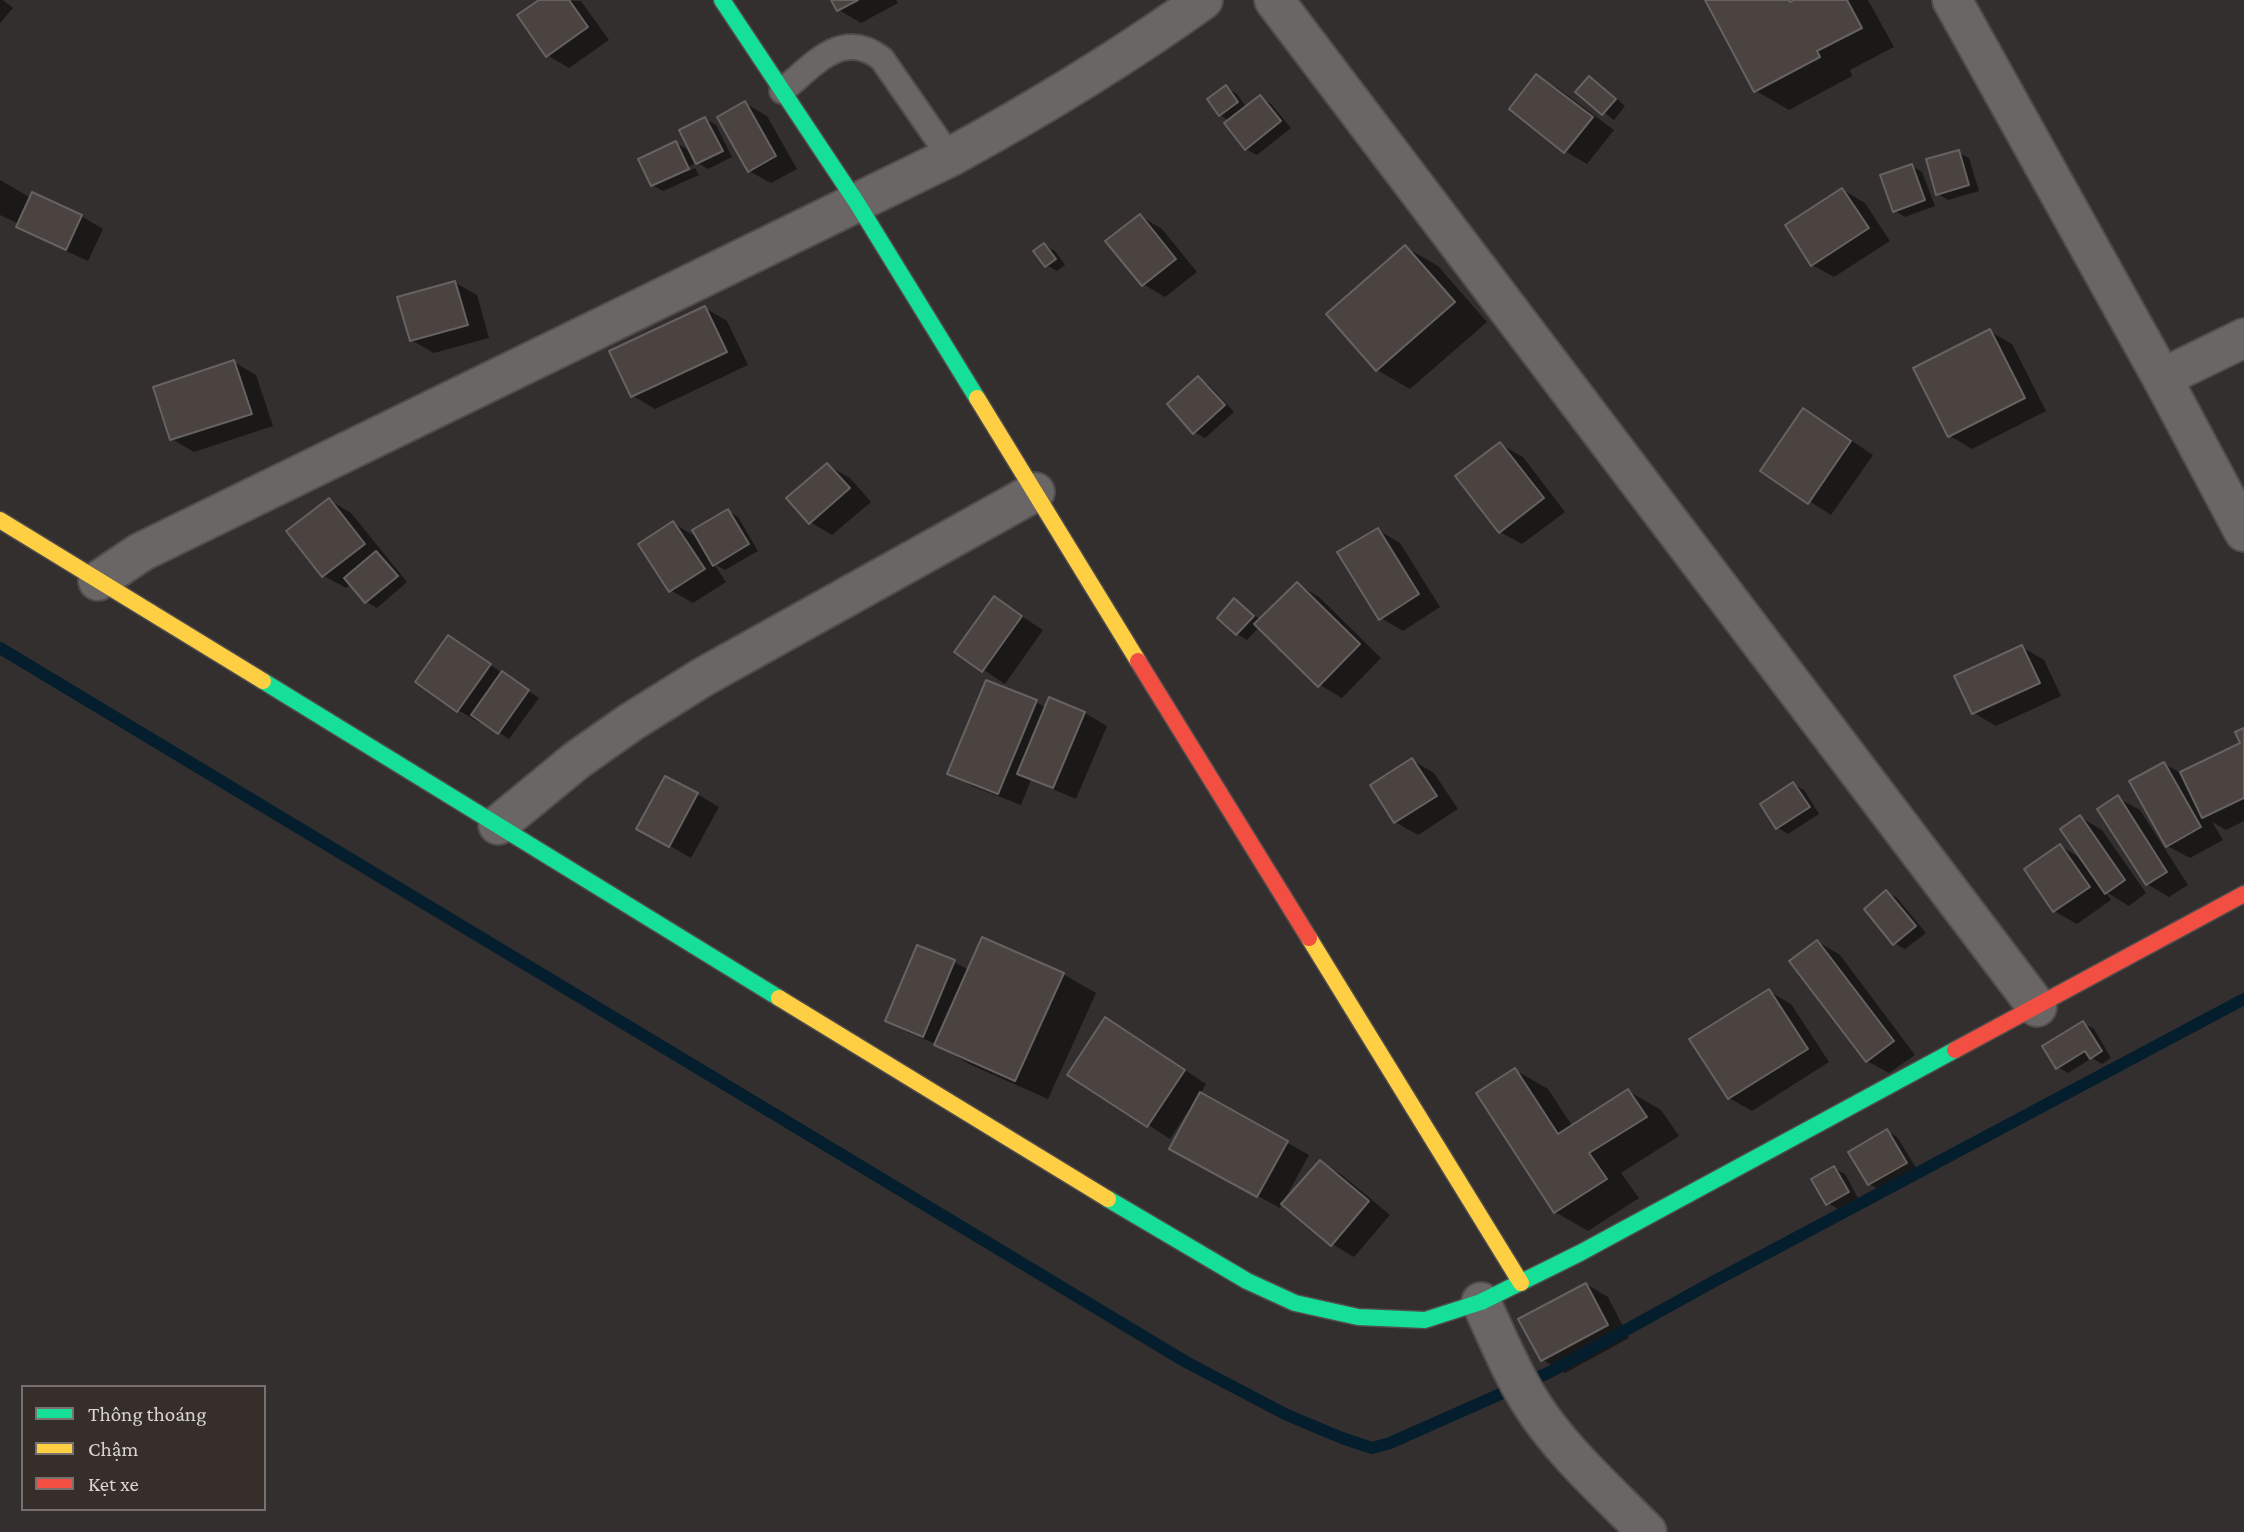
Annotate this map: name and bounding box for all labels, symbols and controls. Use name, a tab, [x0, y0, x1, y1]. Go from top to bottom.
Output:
legend	[21, 1385, 266, 1511]
text: Thông thoáng	[88, 1402, 206, 1426]
text: Chậm	[88, 1437, 138, 1461]
text: Kẹt xe	[88, 1472, 139, 1496]

